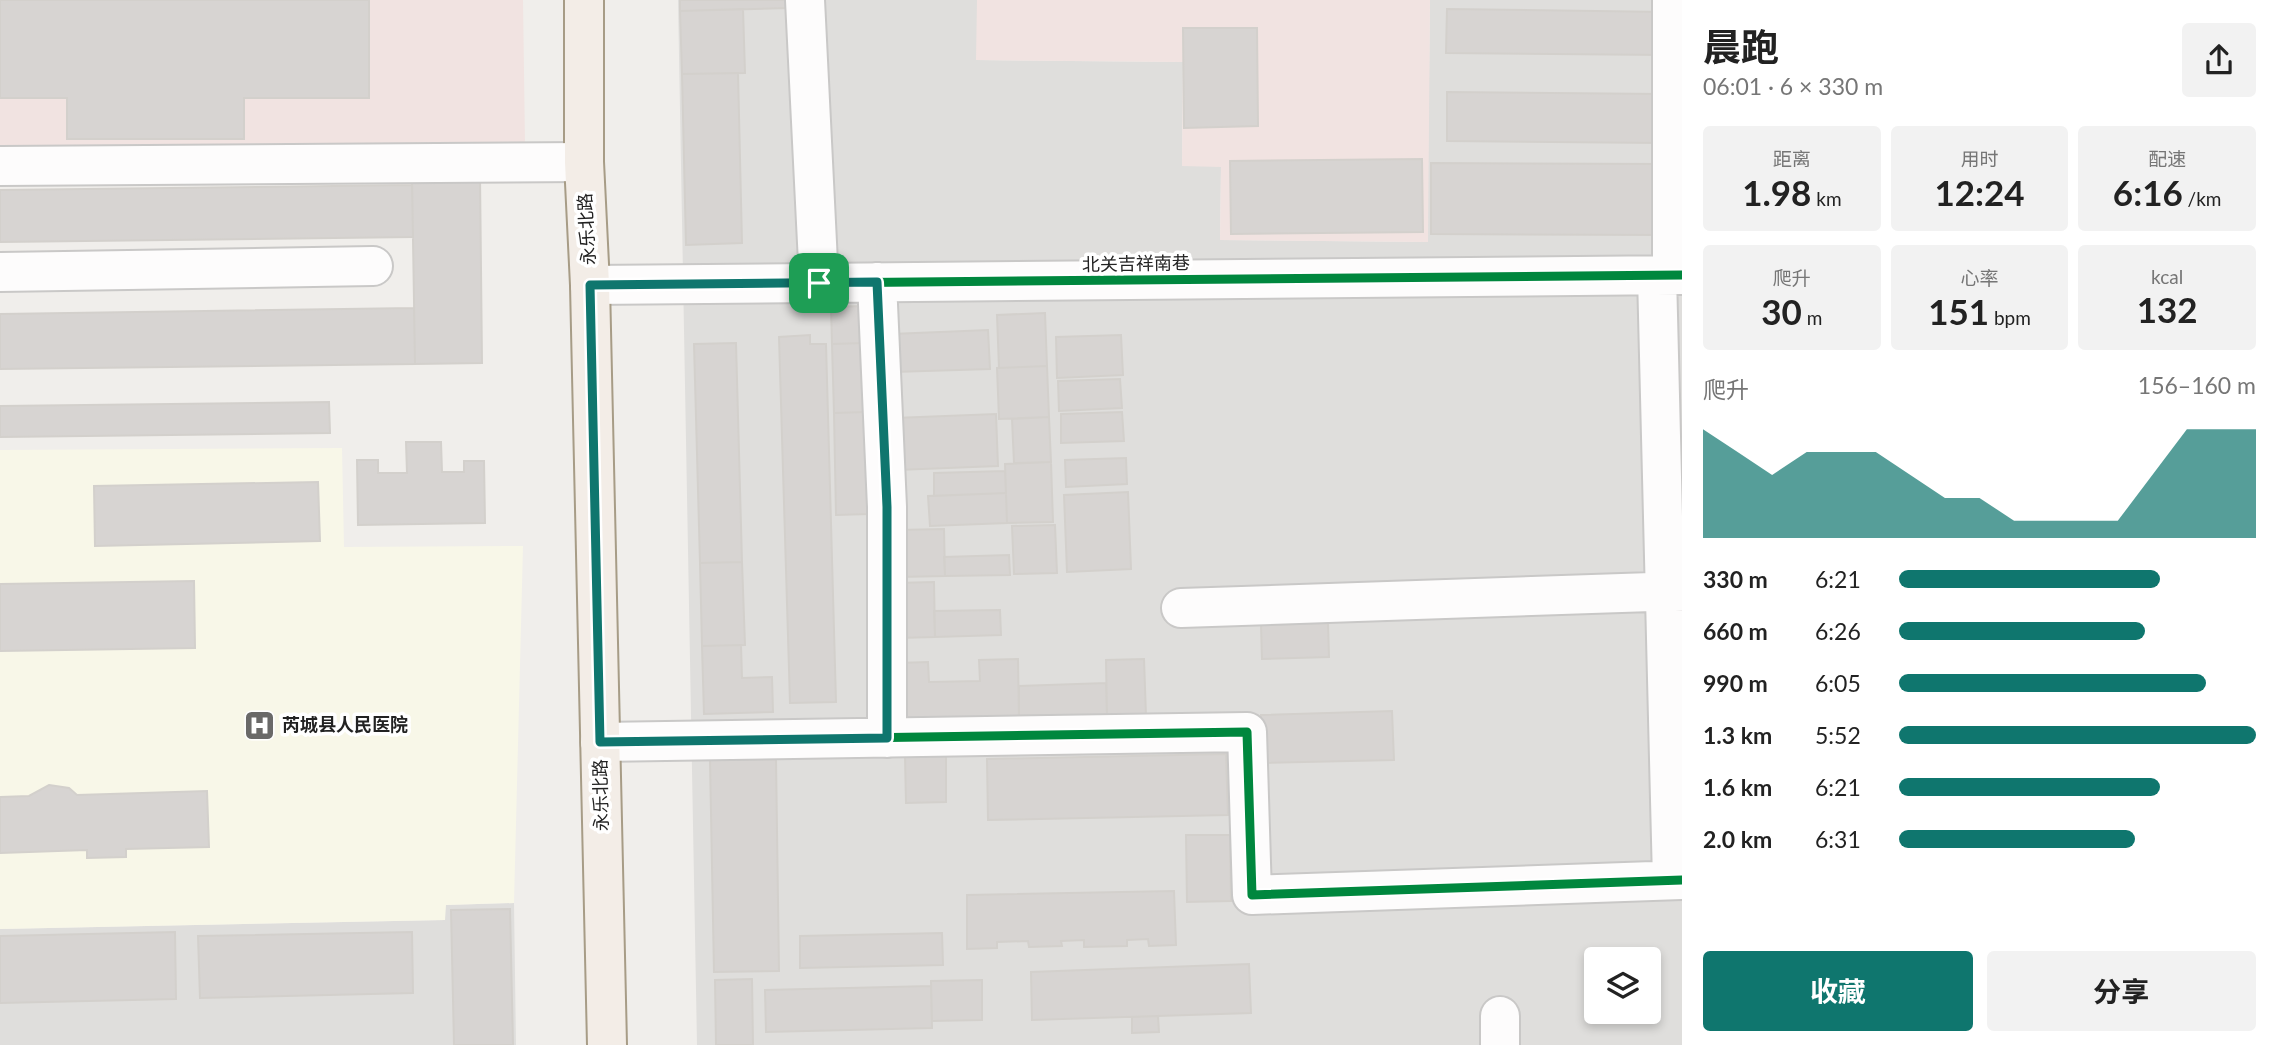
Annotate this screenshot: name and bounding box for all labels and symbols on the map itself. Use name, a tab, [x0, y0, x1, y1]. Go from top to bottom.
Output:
street label: 永乐北路	[573, 193, 599, 266]
street label: 北关吉祥南巷	[1082, 251, 1190, 275]
pin	[789, 253, 849, 313]
hospital icon: 芮城县人民医院	[242, 708, 276, 742]
place label: 芮城县人民医院	[282, 713, 408, 735]
street label: 永乐北路	[588, 759, 612, 831]

